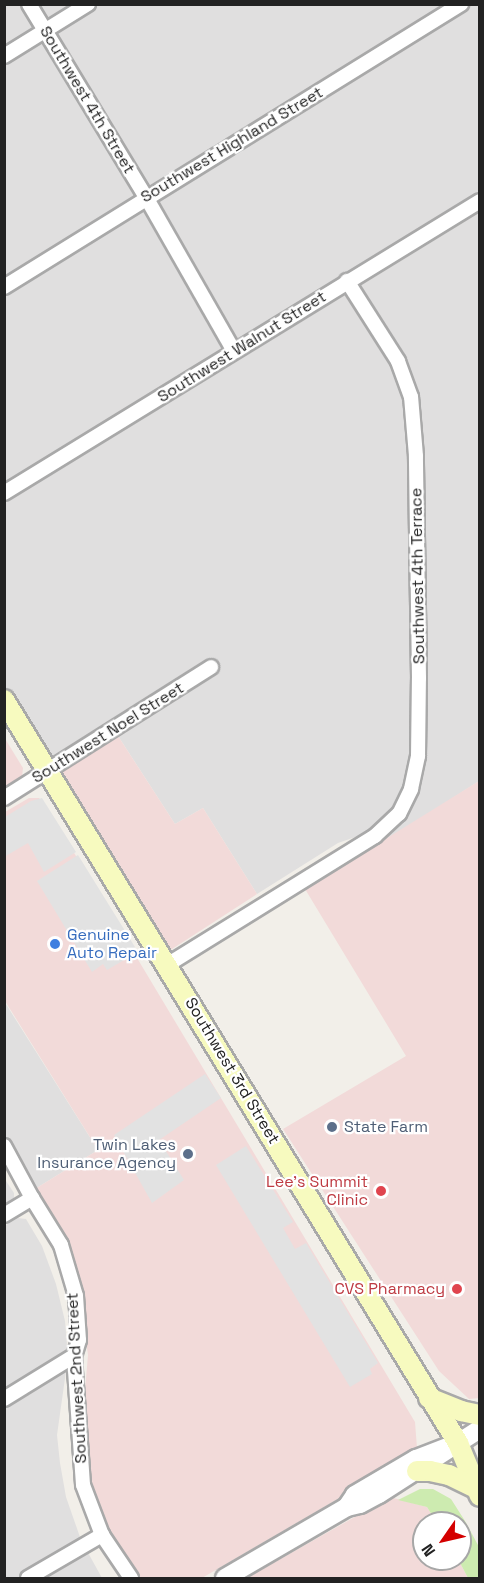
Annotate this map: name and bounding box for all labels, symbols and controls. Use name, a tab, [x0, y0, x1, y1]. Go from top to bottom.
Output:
street label: Southwest 4th Street	[35, 23, 139, 177]
street label: Southwest Highland Street	[137, 83, 327, 207]
street label: Southwest Walnut Street	[154, 287, 330, 407]
street label: Southwest 4th Terrace	[407, 487, 429, 665]
street label: Southwest Noel Street	[29, 678, 187, 788]
place label: Genuine Auto Repair	[67, 925, 157, 963]
marker: Genuine Auto Repair	[48, 937, 62, 951]
street label: Southwest 3rd Street	[181, 994, 283, 1148]
place label: State Farm	[344, 1117, 428, 1137]
marker: State Farm	[325, 1120, 339, 1134]
place label: Twin Lakes Insurance Agency	[37, 1135, 176, 1173]
marker: Twin Lakes Insurance Agency	[181, 1147, 195, 1161]
place label: Lee's Summit Clinic	[266, 1172, 368, 1210]
marker: Lee's Summit Clinic	[372, 1182, 390, 1200]
place label: CVS Pharmacy	[334, 1279, 445, 1299]
marker: CVS Pharmacy	[450, 1282, 464, 1296]
street label: Southwest 2nd Street	[63, 1292, 91, 1464]
north arrow	[412, 1511, 472, 1571]
text: N	[417, 1540, 440, 1561]

